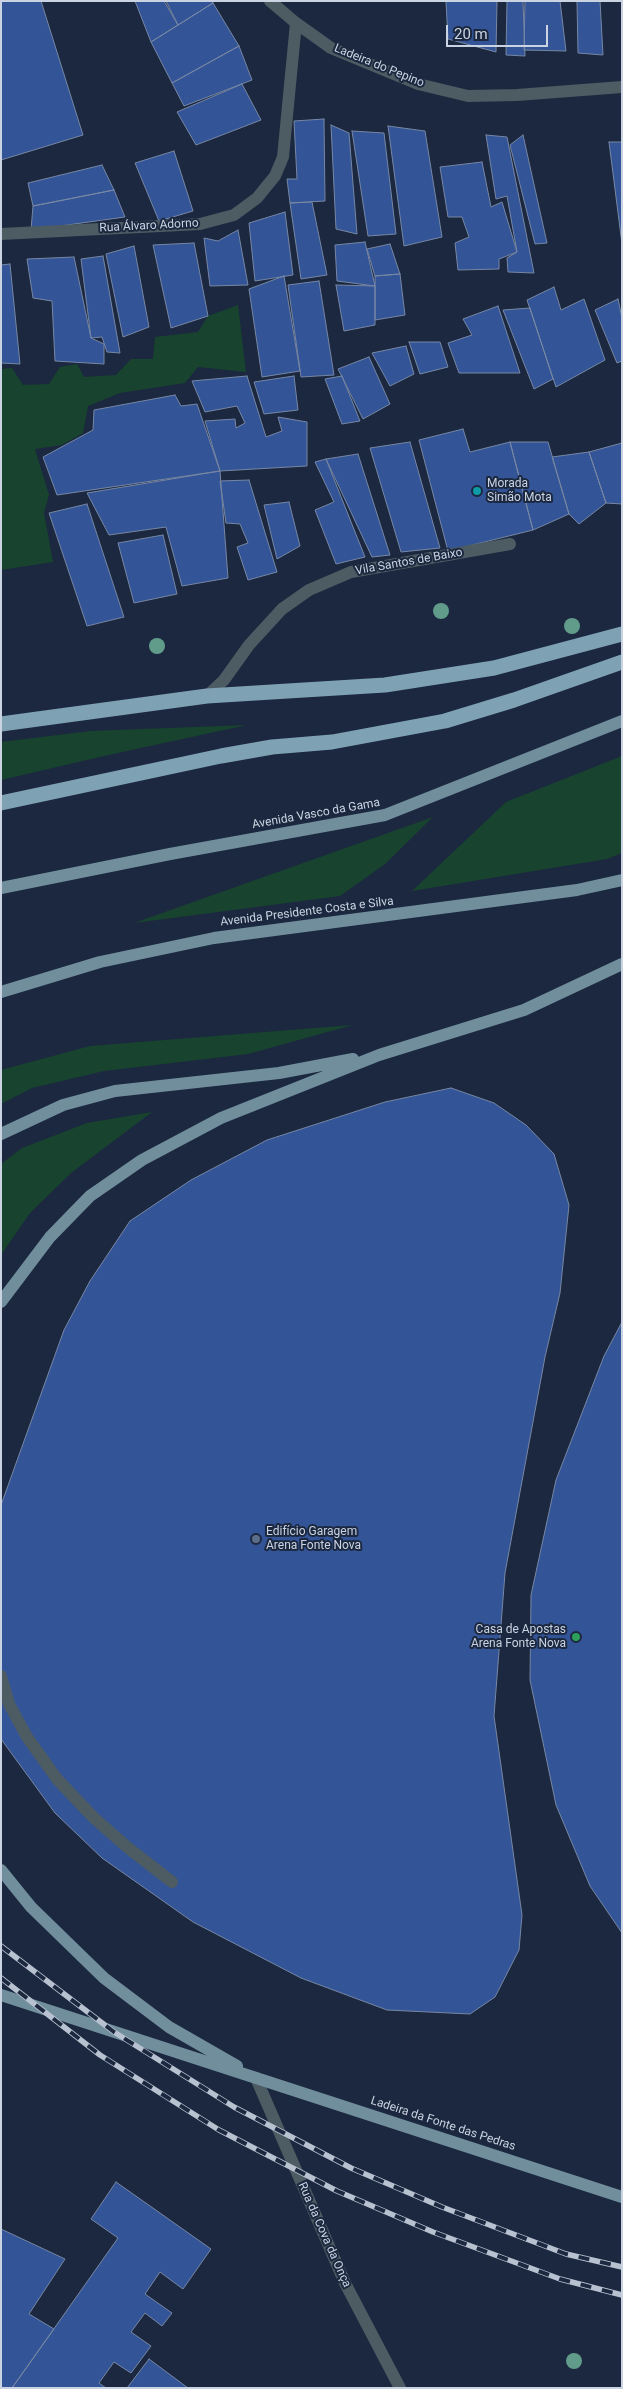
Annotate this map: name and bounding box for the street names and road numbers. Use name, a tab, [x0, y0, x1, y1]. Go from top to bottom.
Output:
street label: Ladeira do Pepino	[332, 41, 426, 91]
street label: Rua Álvaro Adorno	[99, 216, 199, 236]
street label: Vila Santos de Baixo	[354, 545, 464, 579]
street label: Avenida Vasco da Gama	[251, 796, 381, 832]
street label: Avenida Presidente Costa e Silva	[220, 894, 394, 930]
street label: Ladeira da Fonte das Pedras	[369, 2094, 517, 2154]
street label: Rua da Cova da Onça	[294, 2180, 354, 2290]

